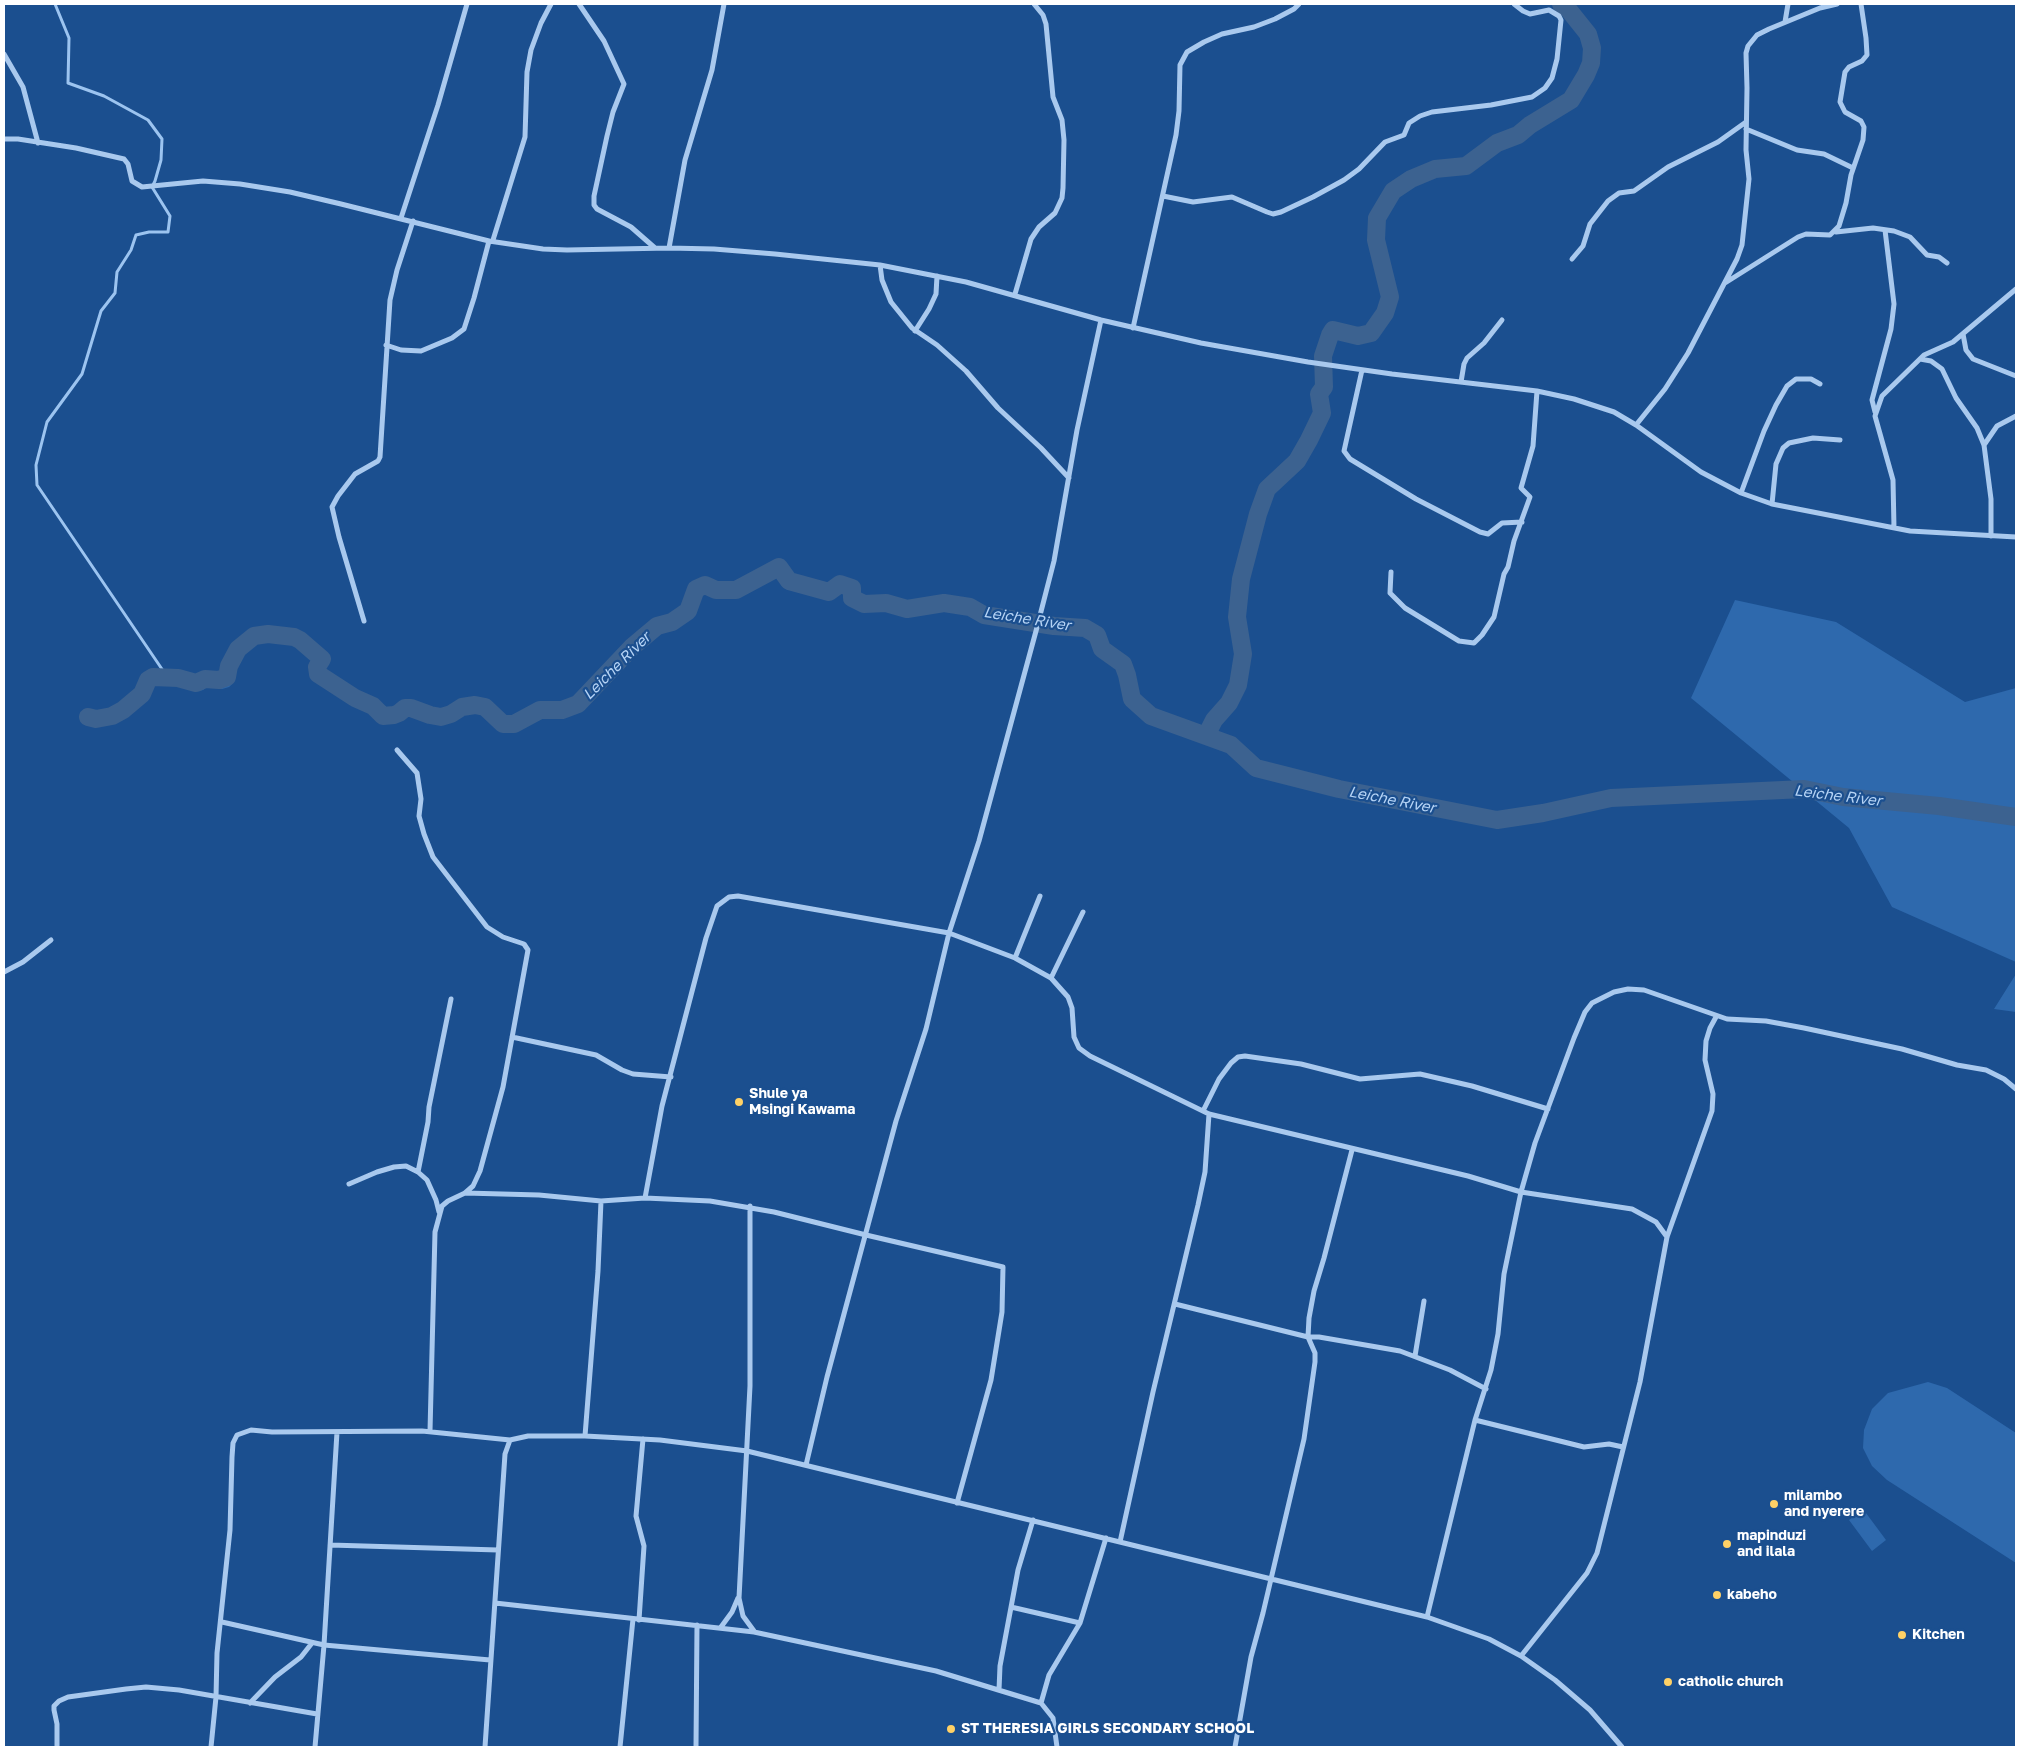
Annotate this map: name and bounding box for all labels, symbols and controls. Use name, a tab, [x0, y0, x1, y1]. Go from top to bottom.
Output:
water label: Leiche River	[982, 603, 1072, 635]
water label: Leiche River	[580, 629, 654, 703]
water label: Leiche River	[1793, 782, 1883, 810]
water label: Leiche River	[1347, 783, 1437, 817]
place label: Shule ya Msingi Kawama	[749, 1086, 855, 1118]
marker: Shule ya Msingi Kawama	[733, 1096, 745, 1108]
place label: milambo and nyerere	[1784, 1488, 1864, 1520]
marker: milambo and nyerere	[1768, 1498, 1780, 1510]
place label: mapinduzi and ilala	[1737, 1528, 1806, 1560]
marker: mapinduzi and ilala	[1721, 1538, 1733, 1550]
place label: kabeho	[1727, 1587, 1777, 1603]
marker: kabeho	[1711, 1589, 1723, 1601]
place label: Kitchen	[1912, 1627, 1965, 1643]
marker: Kitchen	[1896, 1629, 1908, 1641]
place label: catholic church	[1678, 1674, 1783, 1690]
marker: catholic church	[1662, 1676, 1674, 1688]
place label: ST THERESIA GIRLS SECONDARY SCHOOL	[961, 1721, 1254, 1737]
marker: ST THERESIA GIRLS SECONDARY SCHOOL	[945, 1723, 957, 1735]

